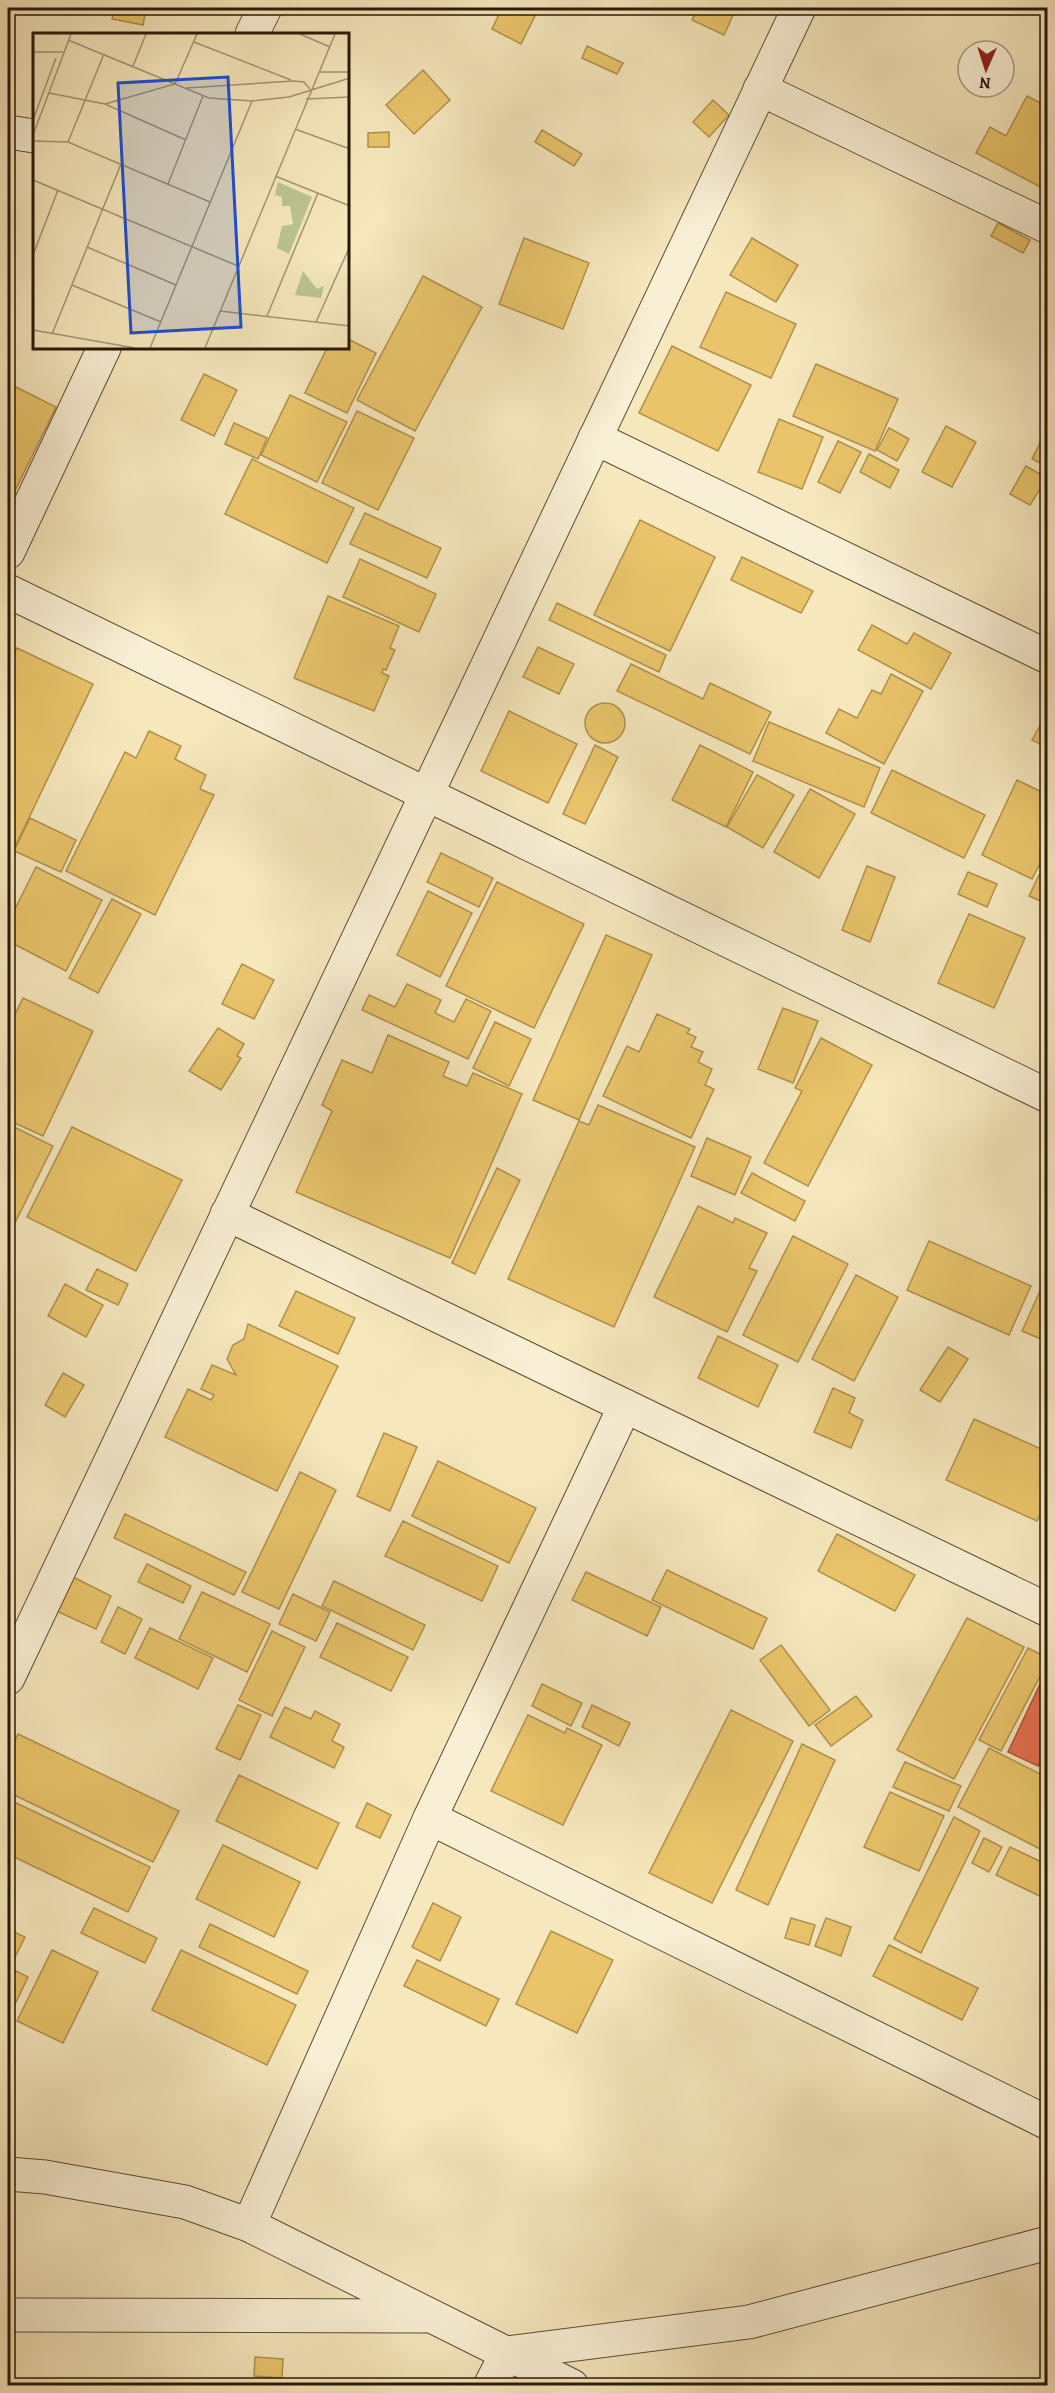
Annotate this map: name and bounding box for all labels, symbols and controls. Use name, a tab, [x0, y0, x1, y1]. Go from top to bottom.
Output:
inset map	[33, 33, 350, 350]
north arrow	[956, 39, 1016, 99]
text: N	[979, 72, 992, 94]

